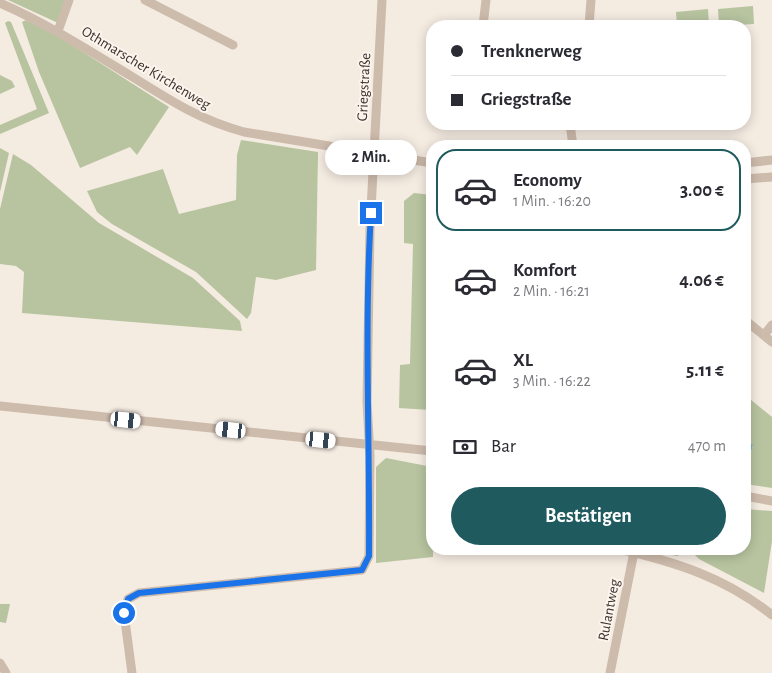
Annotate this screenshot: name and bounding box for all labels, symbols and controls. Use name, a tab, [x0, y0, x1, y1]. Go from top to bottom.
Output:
street label: Othmarscher Kirchenweg	[79, 24, 214, 113]
text: Trenknerweg	[481, 42, 582, 61]
street label: Griegstraße	[355, 52, 373, 122]
text: Griegstraße	[481, 90, 571, 109]
callout: 2 Min.	[325, 140, 417, 176]
text: 2 Min.	[351, 149, 391, 165]
icon: car	[453, 168, 498, 213]
text: Economy	[513, 171, 582, 190]
text: 3.00 €	[680, 181, 724, 200]
text: 1 Min. · 16:20	[513, 193, 591, 209]
route end	[360, 202, 382, 224]
icon: car	[453, 258, 498, 303]
text: Komfort	[513, 261, 577, 280]
text: 4.06 €	[679, 271, 724, 290]
text: 2 Min. · 16:21	[513, 283, 590, 299]
icon: car	[453, 348, 498, 393]
text: XL	[513, 351, 533, 370]
text: 5.11 €	[686, 361, 724, 380]
text: 3 Min. · 16:22	[513, 373, 591, 389]
car	[110, 411, 141, 429]
car	[215, 421, 246, 439]
car	[305, 431, 336, 449]
icon: cash	[451, 433, 479, 461]
text: Bar	[491, 437, 516, 456]
text: 470 m	[688, 438, 726, 454]
button: Bestätigen	[451, 487, 726, 545]
street label: Rulantweg	[596, 577, 622, 642]
route start	[113, 602, 135, 624]

